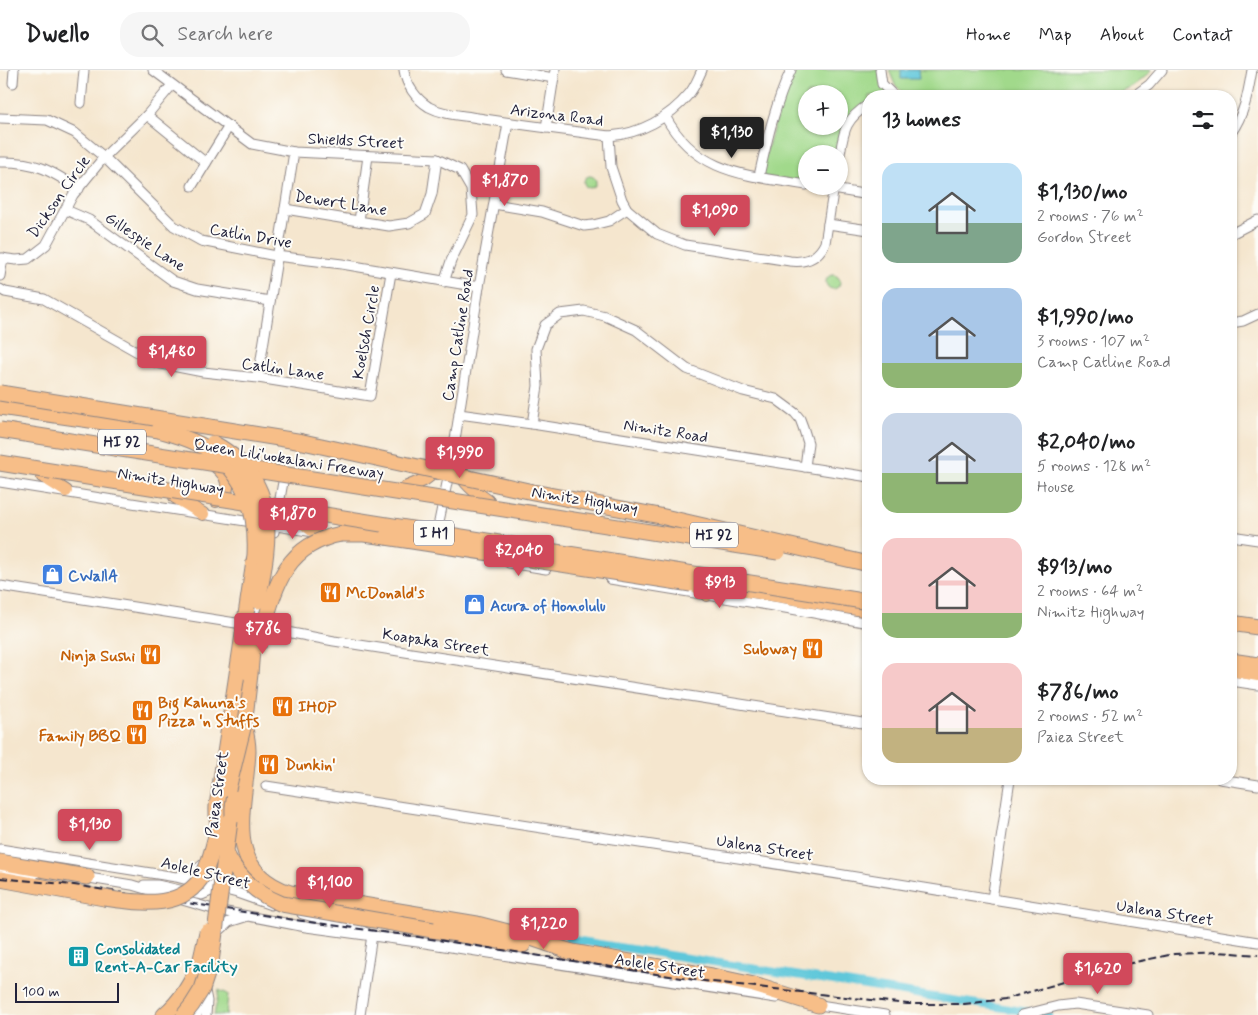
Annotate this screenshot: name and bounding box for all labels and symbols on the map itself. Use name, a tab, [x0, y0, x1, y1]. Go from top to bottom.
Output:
street label: Arizona Road	[509, 99, 605, 132]
pin: $1,130	[691, 116, 773, 159]
street label: Shields Street	[307, 128, 405, 155]
street label: Dickson Circle	[23, 151, 96, 242]
pin: $1,870	[464, 164, 546, 207]
street label: Dewert Lane	[293, 186, 388, 221]
pin: $1,090	[674, 194, 756, 237]
street label: Gillespie Lane	[101, 208, 190, 277]
street label: Catlin Drive	[208, 219, 293, 254]
street label: Camp Catline Road	[438, 268, 479, 403]
street label: Koelsch Circle	[348, 284, 385, 381]
pin: $1,480	[131, 336, 213, 378]
street label: Catlin Lane	[240, 353, 325, 386]
street label: Nimitz Road	[622, 414, 709, 449]
road number: HI 92	[98, 430, 146, 454]
street label: Queen Liliʻuokalani Freeway	[192, 434, 385, 485]
pin: $1,990	[419, 436, 501, 479]
street label: Nimitz Highway	[116, 463, 225, 501]
street label: Nimitz Highway	[530, 482, 639, 520]
pin: $1,870	[252, 498, 334, 540]
road number: I H1	[414, 520, 454, 546]
road number: HI 92	[690, 522, 738, 548]
pin: $2,040	[478, 534, 560, 577]
shop icon: CWallA	[40, 563, 64, 587]
place label: CWallA	[68, 566, 118, 587]
pin: $913	[690, 566, 750, 609]
restaurant icon: McDonald's	[318, 580, 342, 604]
place label: McDonald's	[346, 583, 425, 604]
shop icon: Acura of Honolulu	[462, 593, 486, 617]
place label: Acura of Honolulu	[490, 596, 606, 617]
pin: $786	[233, 612, 293, 655]
street label: Koapaka Street	[381, 624, 491, 661]
restaurant icon: Subway	[801, 636, 825, 660]
place label: Subway	[743, 639, 797, 660]
restaurant icon: Ninja Sushi	[139, 643, 163, 667]
place label: Ninja Sushi	[60, 646, 135, 667]
place label: Big Kahuna's Pizza 'n Stuffs	[158, 693, 260, 732]
restaurant icon: IHOP	[270, 694, 294, 718]
place label: IHOP	[298, 697, 337, 718]
restaurant icon: Big Kahuna's Pizza 'n Stuffs	[130, 699, 154, 723]
restaurant icon: Family BBQ	[125, 723, 149, 747]
place label: Family BBQ	[39, 726, 121, 747]
street label: Paiea Street	[201, 749, 234, 839]
restaurant icon: Dunkin'	[257, 752, 281, 776]
place label: Dunkin'	[285, 755, 336, 776]
pin: $1,130	[49, 808, 131, 851]
street label: Ualena Street	[715, 830, 815, 867]
street label: Aolele Street	[159, 852, 253, 895]
pin: $1,100	[289, 866, 371, 909]
street label: Ualena Street	[1115, 895, 1215, 932]
pin: $1,220	[503, 908, 585, 950]
place label: Consolidated Rent-A-Car Facility	[95, 939, 238, 978]
building icon: Consolidated Rent-A-Car Facility	[67, 945, 91, 969]
street label: Aolele Street	[613, 949, 707, 984]
pin: $1,620	[1057, 952, 1139, 995]
scale bar	[15, 980, 119, 1003]

